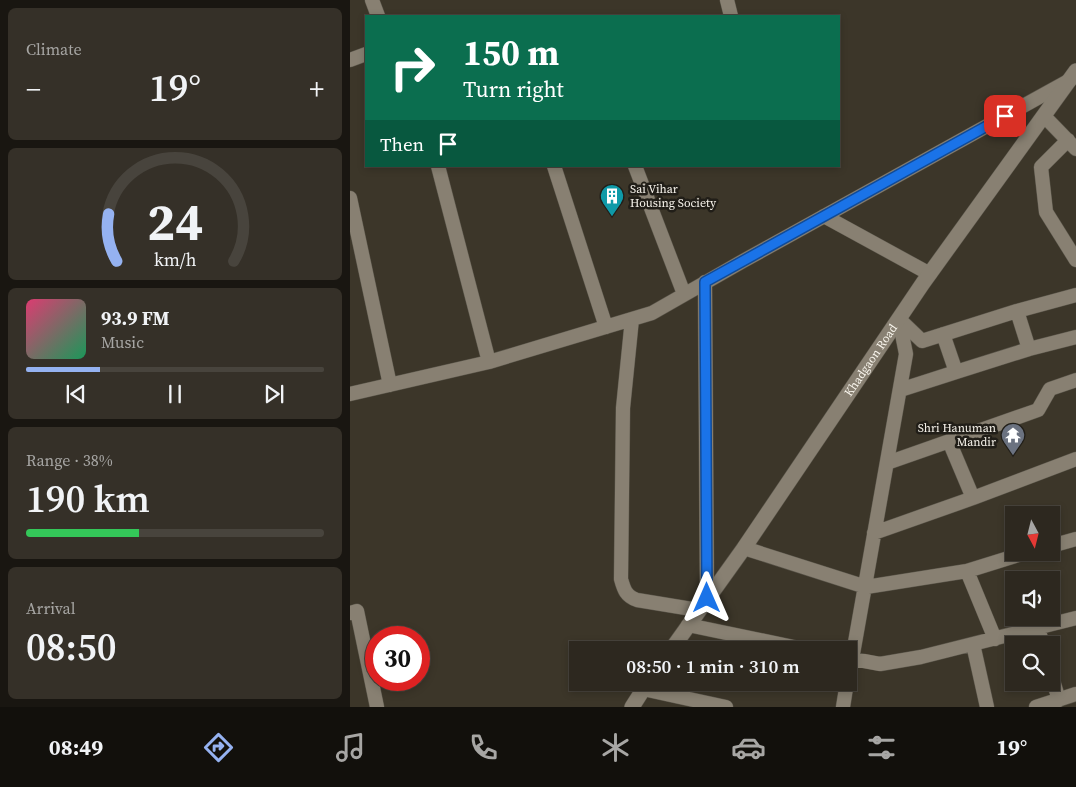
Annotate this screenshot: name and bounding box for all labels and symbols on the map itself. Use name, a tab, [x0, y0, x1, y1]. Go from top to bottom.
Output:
pin	[984, 95, 1026, 137]
place label: Sai Vihar Housing Society	[630, 181, 717, 211]
building icon: Sai Vihar Housing Society	[599, 183, 625, 217]
street label: Khadgaon Road	[841, 321, 901, 400]
place label: Shri Hanuman Mandir	[918, 420, 996, 450]
temple icon: Shri Hanuman Mandir	[1000, 422, 1026, 456]
north arrow	[1005, 506, 1060, 561]
position arrow	[680, 571, 732, 623]
speed limit sign: 30	[365, 626, 430, 691]

